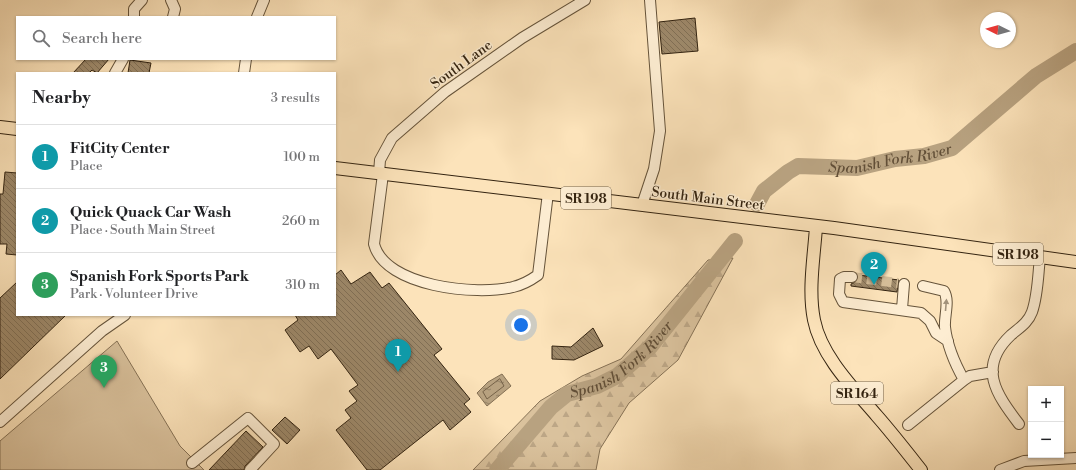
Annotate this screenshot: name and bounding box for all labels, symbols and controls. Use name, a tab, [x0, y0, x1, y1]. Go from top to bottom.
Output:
north arrow	[980, 12, 1016, 48]
search box	[16, 16, 336, 60]
icon: search	[30, 27, 52, 49]
text: Search here	[62, 29, 142, 48]
street label: South Lane	[427, 36, 496, 93]
text: Nearby	[32, 87, 91, 109]
text: 3 results	[271, 90, 320, 106]
text: FitCity Center	[70, 139, 170, 158]
water label: Spanish Fork River	[828, 139, 955, 178]
text: 1	[42, 149, 48, 165]
text: 100 m	[284, 149, 320, 165]
text: Place	[70, 158, 102, 174]
street label: South Main Street	[650, 183, 765, 215]
road number: SR 198	[561, 187, 611, 209]
text: Quick Quack Car Wash	[70, 203, 231, 222]
text: 2	[41, 213, 49, 229]
text: 260 m	[282, 213, 320, 229]
text: Place · South Main Street	[70, 222, 215, 238]
road number: SR 198	[993, 243, 1043, 265]
pin: 2	[861, 252, 887, 285]
text: Spanish Fork Sports Park	[70, 267, 249, 286]
text: 3	[41, 277, 49, 293]
text: 310 m	[285, 277, 320, 293]
text: Park · Volunteer Drive	[70, 286, 198, 302]
one-way arrow	[942, 299, 949, 311]
your location	[511, 315, 531, 335]
water label: Spanish Fork River	[567, 317, 677, 403]
pin: 1	[385, 339, 411, 372]
pin: 3	[91, 355, 117, 388]
road number: SR 164	[831, 382, 883, 404]
map controls	[1028, 386, 1064, 458]
button: +	[1028, 386, 1064, 422]
button: −	[1028, 422, 1064, 458]

